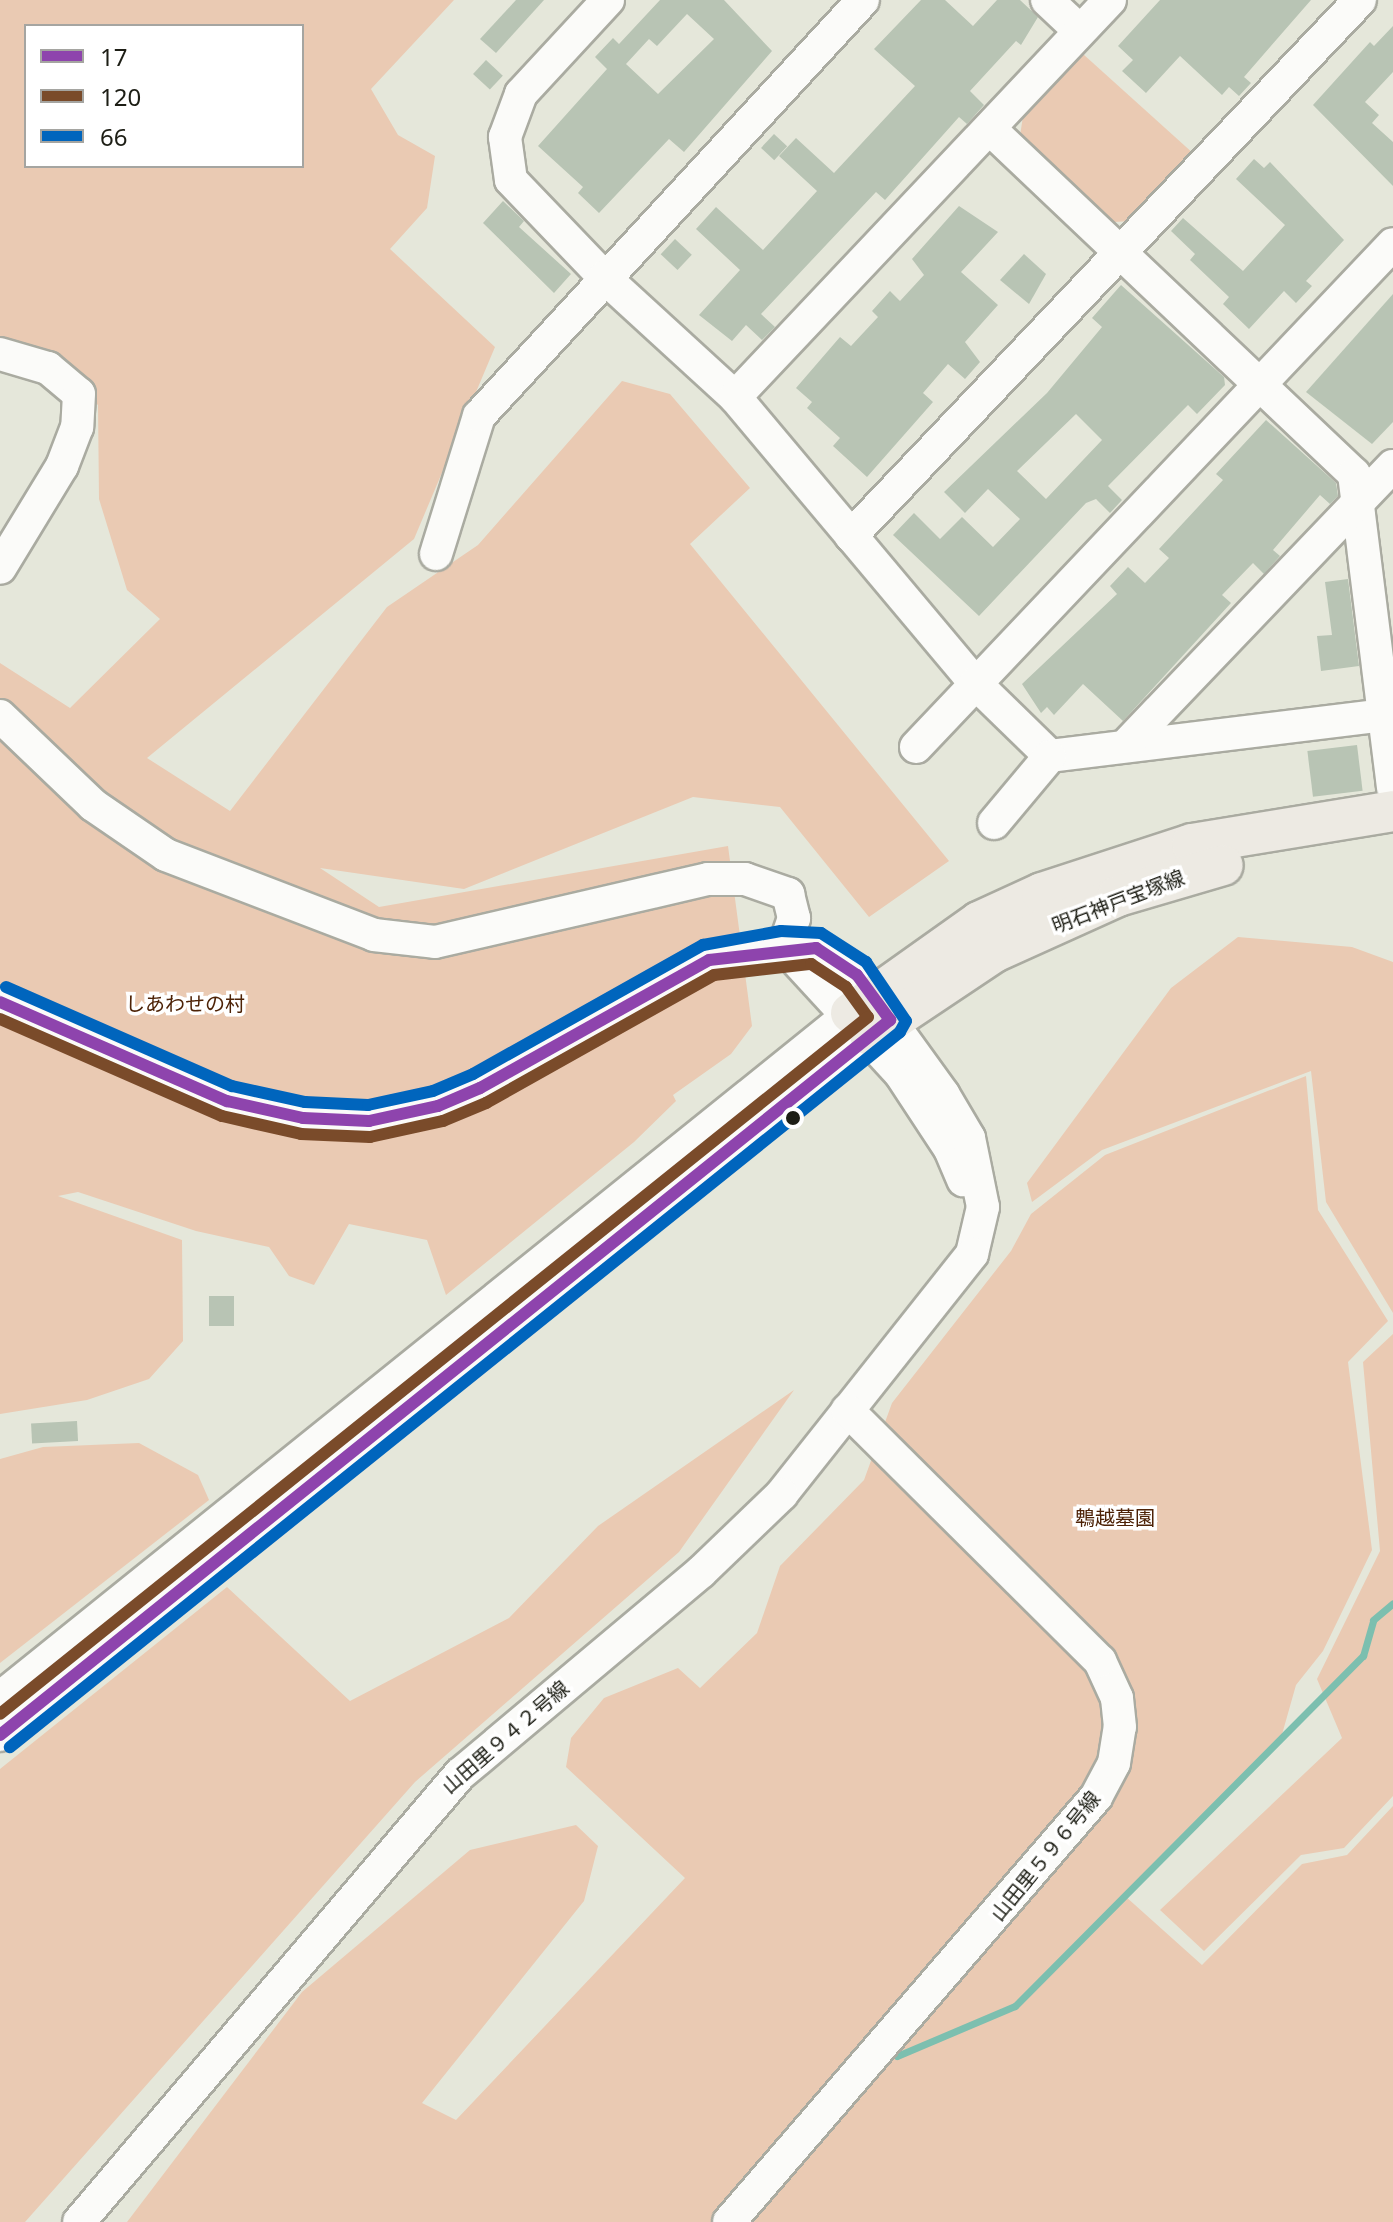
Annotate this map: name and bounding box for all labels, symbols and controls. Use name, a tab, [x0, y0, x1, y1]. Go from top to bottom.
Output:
legend	[24, 24, 304, 168]
text: 17	[100, 40, 127, 73]
text: 120	[100, 80, 141, 113]
text: 66	[100, 120, 127, 153]
street label: 明石神戸宝塚線	[1048, 865, 1188, 937]
park label: しあわせの村	[125, 991, 245, 1015]
unlabelled marker	[785, 1110, 801, 1126]
park label: 鵯越墓園	[1075, 1505, 1155, 1529]
street label: 山田里９４２号線	[437, 1675, 573, 1799]
street label: 山田里５９６号線	[985, 1786, 1105, 1926]

